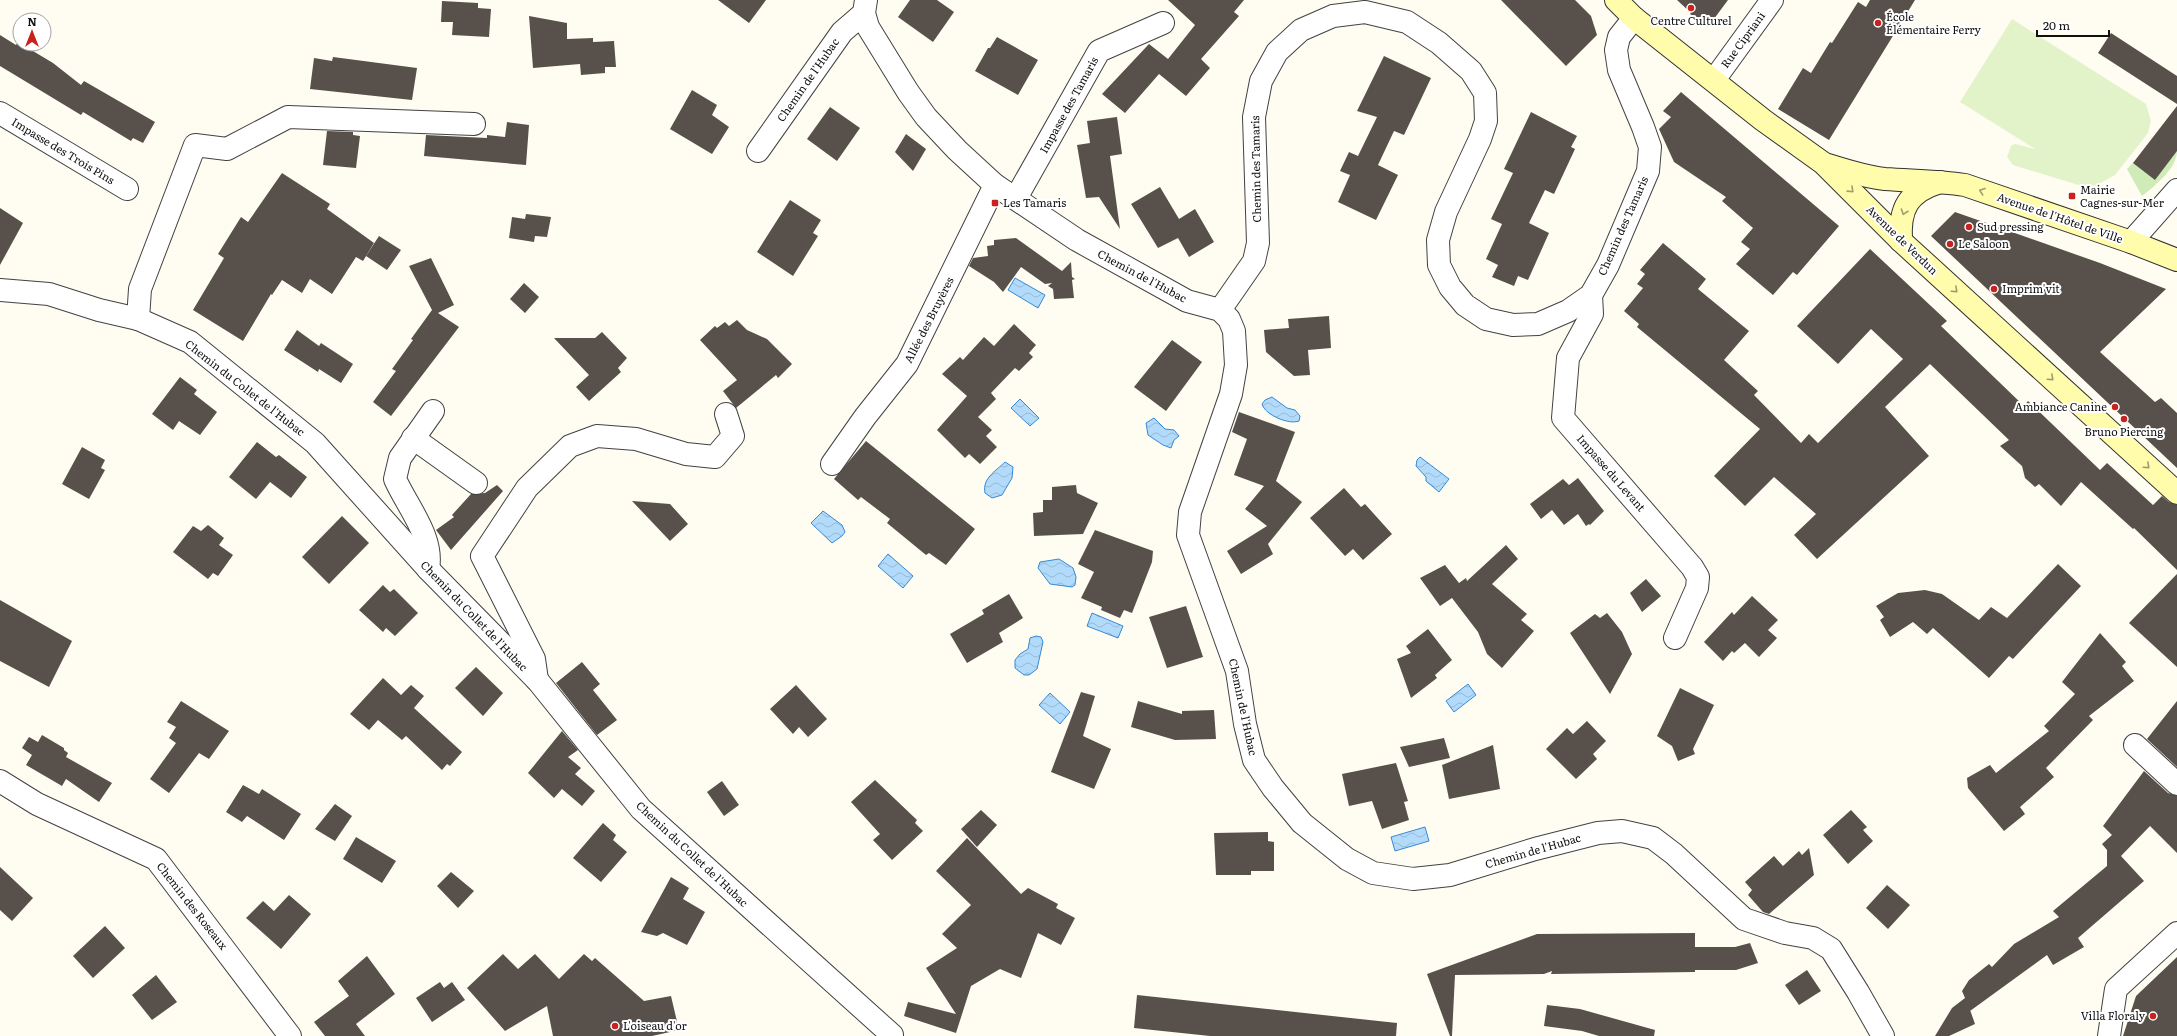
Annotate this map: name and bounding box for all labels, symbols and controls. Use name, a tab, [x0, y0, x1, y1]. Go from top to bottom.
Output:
marker: Centre Culturel	[1686, 3, 1696, 13]
street label: Rue Cipriani	[1716, 8, 1768, 71]
place label: École Élémentaire Ferry	[1886, 8, 1982, 37]
north arrow	[12, 12, 52, 52]
place label: Centre Culturel	[1650, 12, 1732, 28]
scale bar	[2037, 12, 2109, 38]
text: N	[27, 13, 37, 29]
text: 20 m	[2043, 16, 2070, 34]
marker: École Élémentaire Ferry	[1873, 18, 1883, 28]
street label: Chemin de l'Hubac	[772, 34, 842, 124]
street label: Impasse des Tamaris	[1035, 53, 1101, 156]
street label: Impasse des Trois Pins	[9, 113, 118, 187]
street label: Chemin des Tamaris	[1246, 115, 1264, 223]
street label: Chemin des Tamaris	[1593, 173, 1651, 278]
place label: Mairie Cagnes-sur-Mer	[2080, 181, 2165, 210]
one-way arrow	[1846, 185, 1854, 193]
one-way arrow	[1979, 187, 1986, 196]
street label: Avenue de l'Hôtel de Ville	[1995, 188, 2126, 246]
marker: Mairie Cagnes-sur-Mer	[2067, 191, 2077, 201]
place label: Les Tamaris	[1003, 194, 1066, 210]
marker: Les Tamaris	[990, 198, 1000, 208]
street label: Avenue de Verdun	[1863, 201, 1942, 278]
one-way arrow	[1900, 208, 1909, 215]
place label: Sud pressing	[1977, 218, 2045, 234]
marker: Sud pressing	[1964, 222, 1974, 232]
place label: Le Saloon	[1958, 235, 2009, 251]
marker: Le Saloon	[1945, 239, 1955, 249]
street label: Chemin de l'Hubac	[1095, 245, 1190, 306]
street label: Allée des Bruyères	[899, 274, 957, 365]
place label: Imprim'vit	[2002, 280, 2060, 296]
marker: Imprim'vit	[1989, 284, 1999, 294]
one-way arrow	[1950, 285, 1958, 293]
street label: Chemin du Collet de l'Hubac	[182, 335, 309, 439]
one-way arrow	[2046, 373, 2054, 381]
place label: Ambiance Canine	[2015, 398, 2107, 414]
marker: Ambiance Canine	[2110, 402, 2120, 412]
marker: Bruno Piercing	[2119, 414, 2129, 424]
place label: Bruno Piercing	[2085, 423, 2164, 439]
street label: Impasse du Levant	[1574, 430, 1650, 515]
one-way arrow	[2142, 461, 2150, 468]
street label: Chemin du Collet de l'Hubac	[418, 557, 532, 674]
street label: Chemin de l'Hubac	[1226, 657, 1262, 757]
street label: Chemin du Collet de l'Hubac	[633, 797, 753, 910]
street label: Chemin de l'Hubac	[1483, 829, 1583, 871]
street label: Chemin des Roseaux	[154, 858, 233, 953]
place label: Villa Floraly	[2081, 1007, 2146, 1023]
marker: Villa Floraly	[2148, 1011, 2158, 1021]
place label: L'oiseau d'or	[623, 1017, 688, 1033]
marker: L'oiseau d'or	[610, 1021, 620, 1031]

